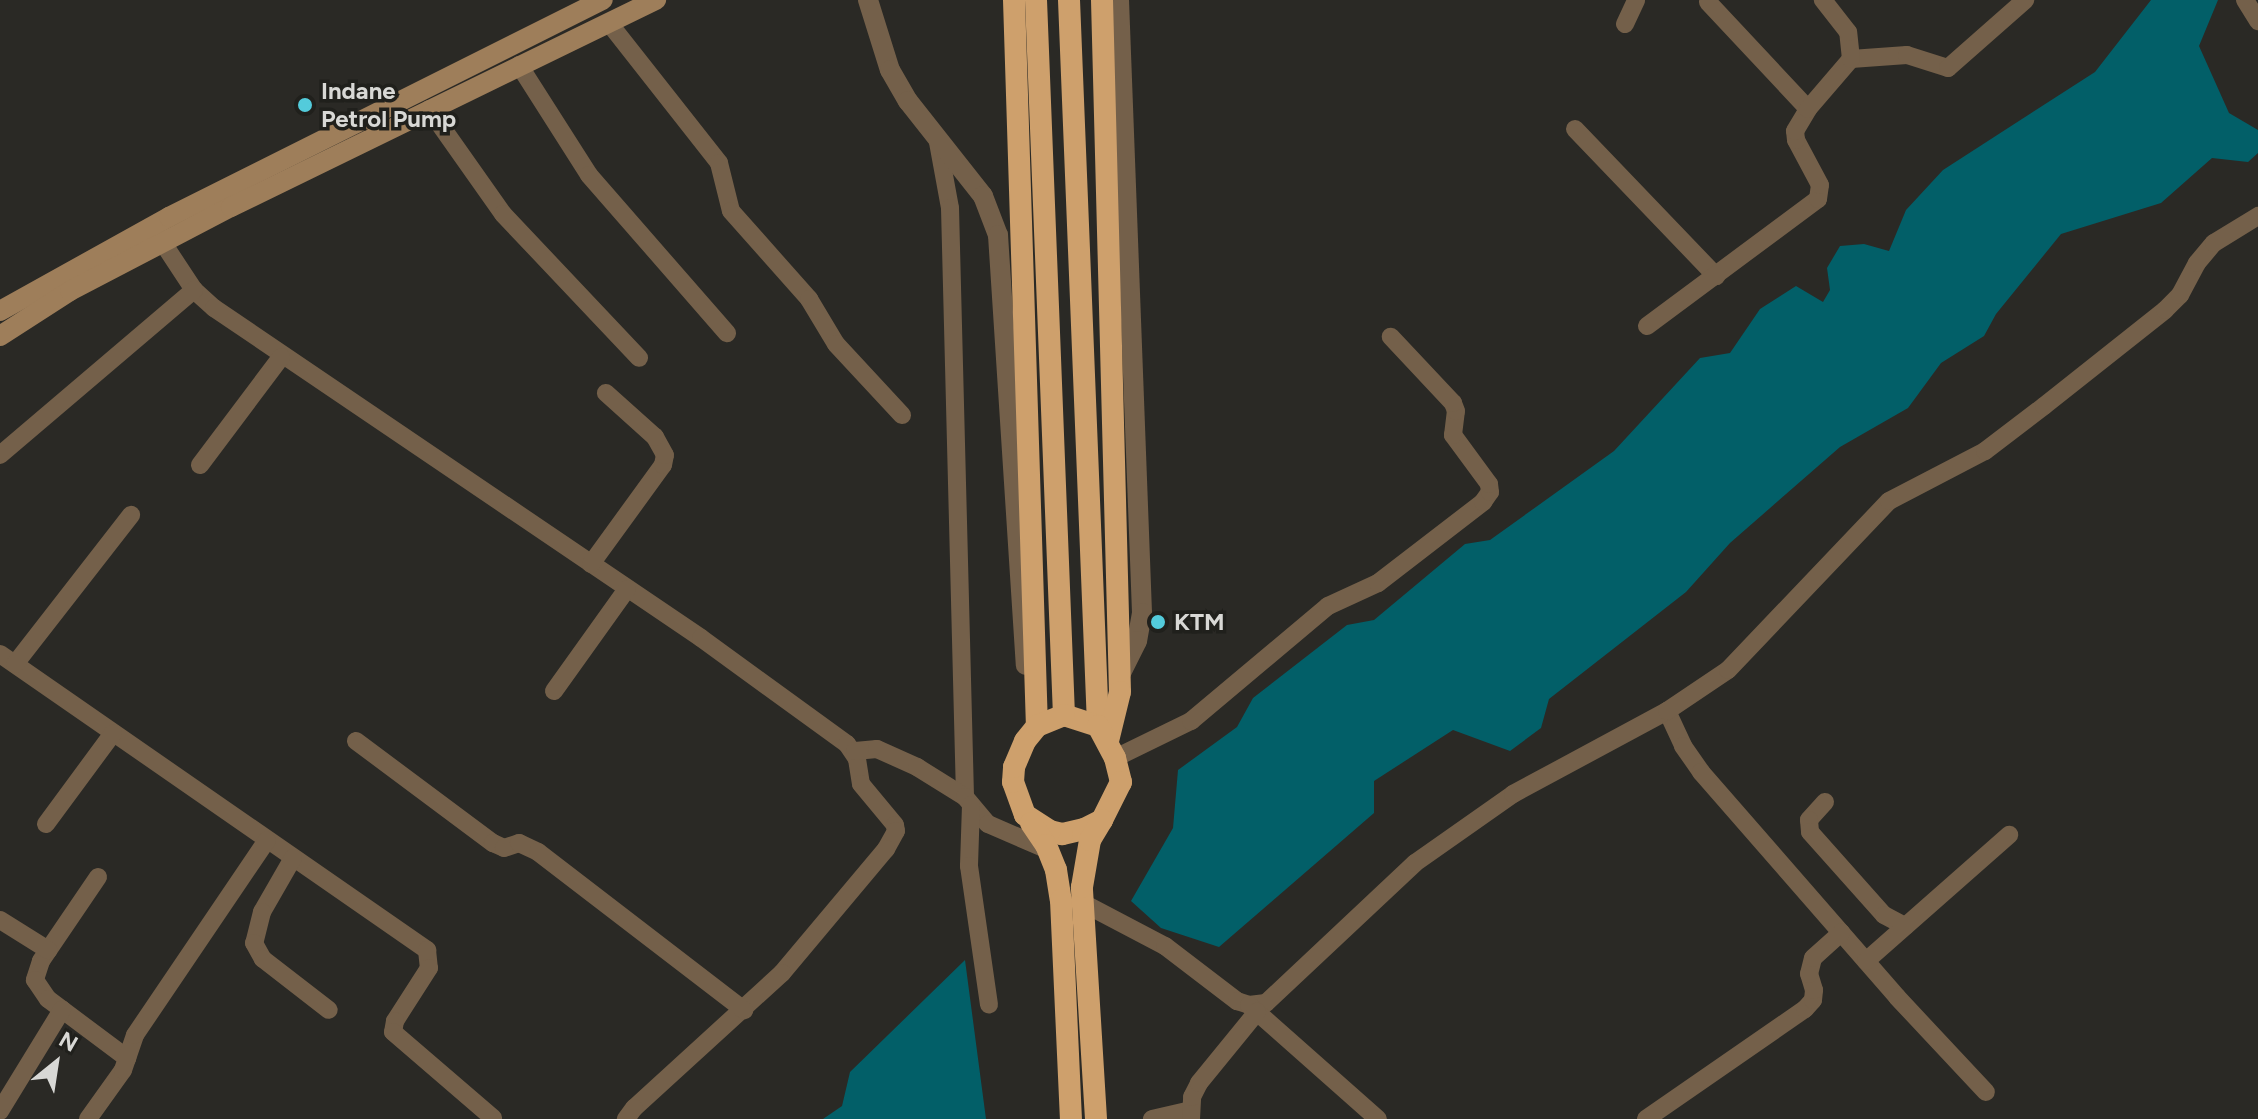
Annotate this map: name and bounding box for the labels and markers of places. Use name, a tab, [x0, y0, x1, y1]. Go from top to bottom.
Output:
place label: Indane Petrol Pump	[321, 77, 456, 133]
marker: Indane Petrol Pump	[296, 96, 314, 114]
place label: KTM	[1174, 608, 1225, 636]
marker: KTM	[1149, 613, 1167, 631]

